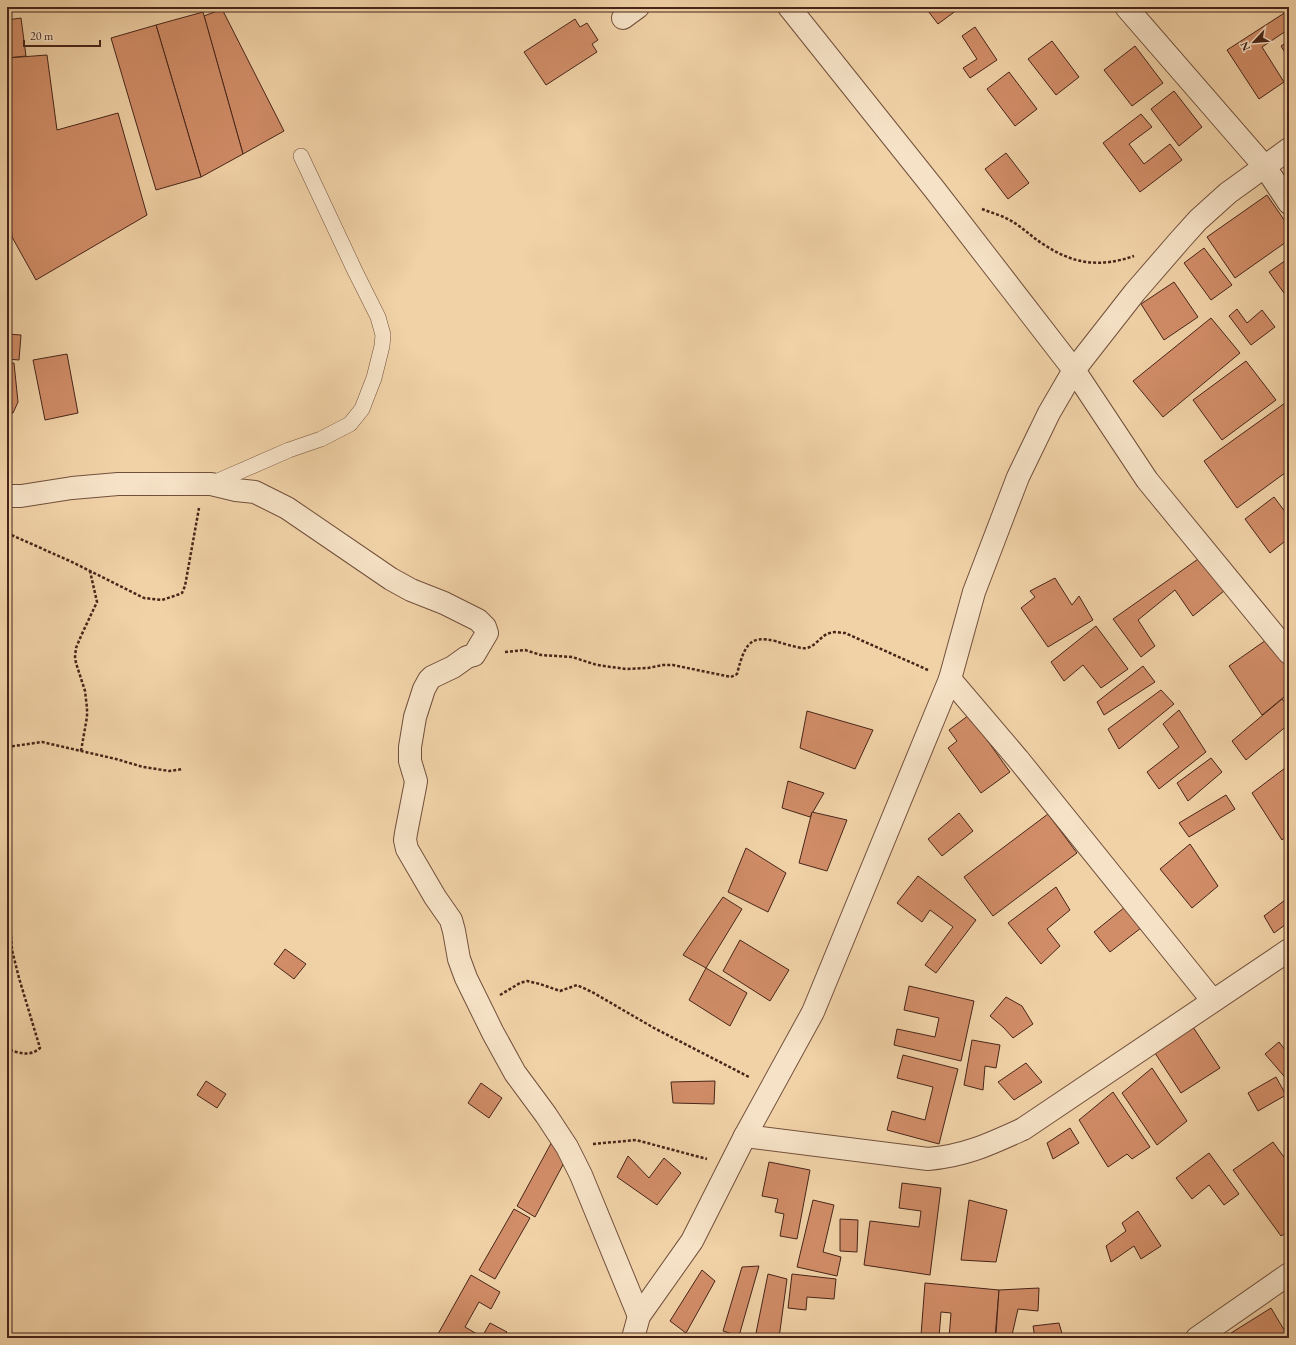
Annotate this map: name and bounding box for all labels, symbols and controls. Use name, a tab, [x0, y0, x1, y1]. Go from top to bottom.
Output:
scale bar	[24, 22, 100, 48]
north arrow	[1234, 22, 1274, 62]
text: 20 m	[30, 28, 54, 44]
text: N	[1237, 39, 1253, 53]

